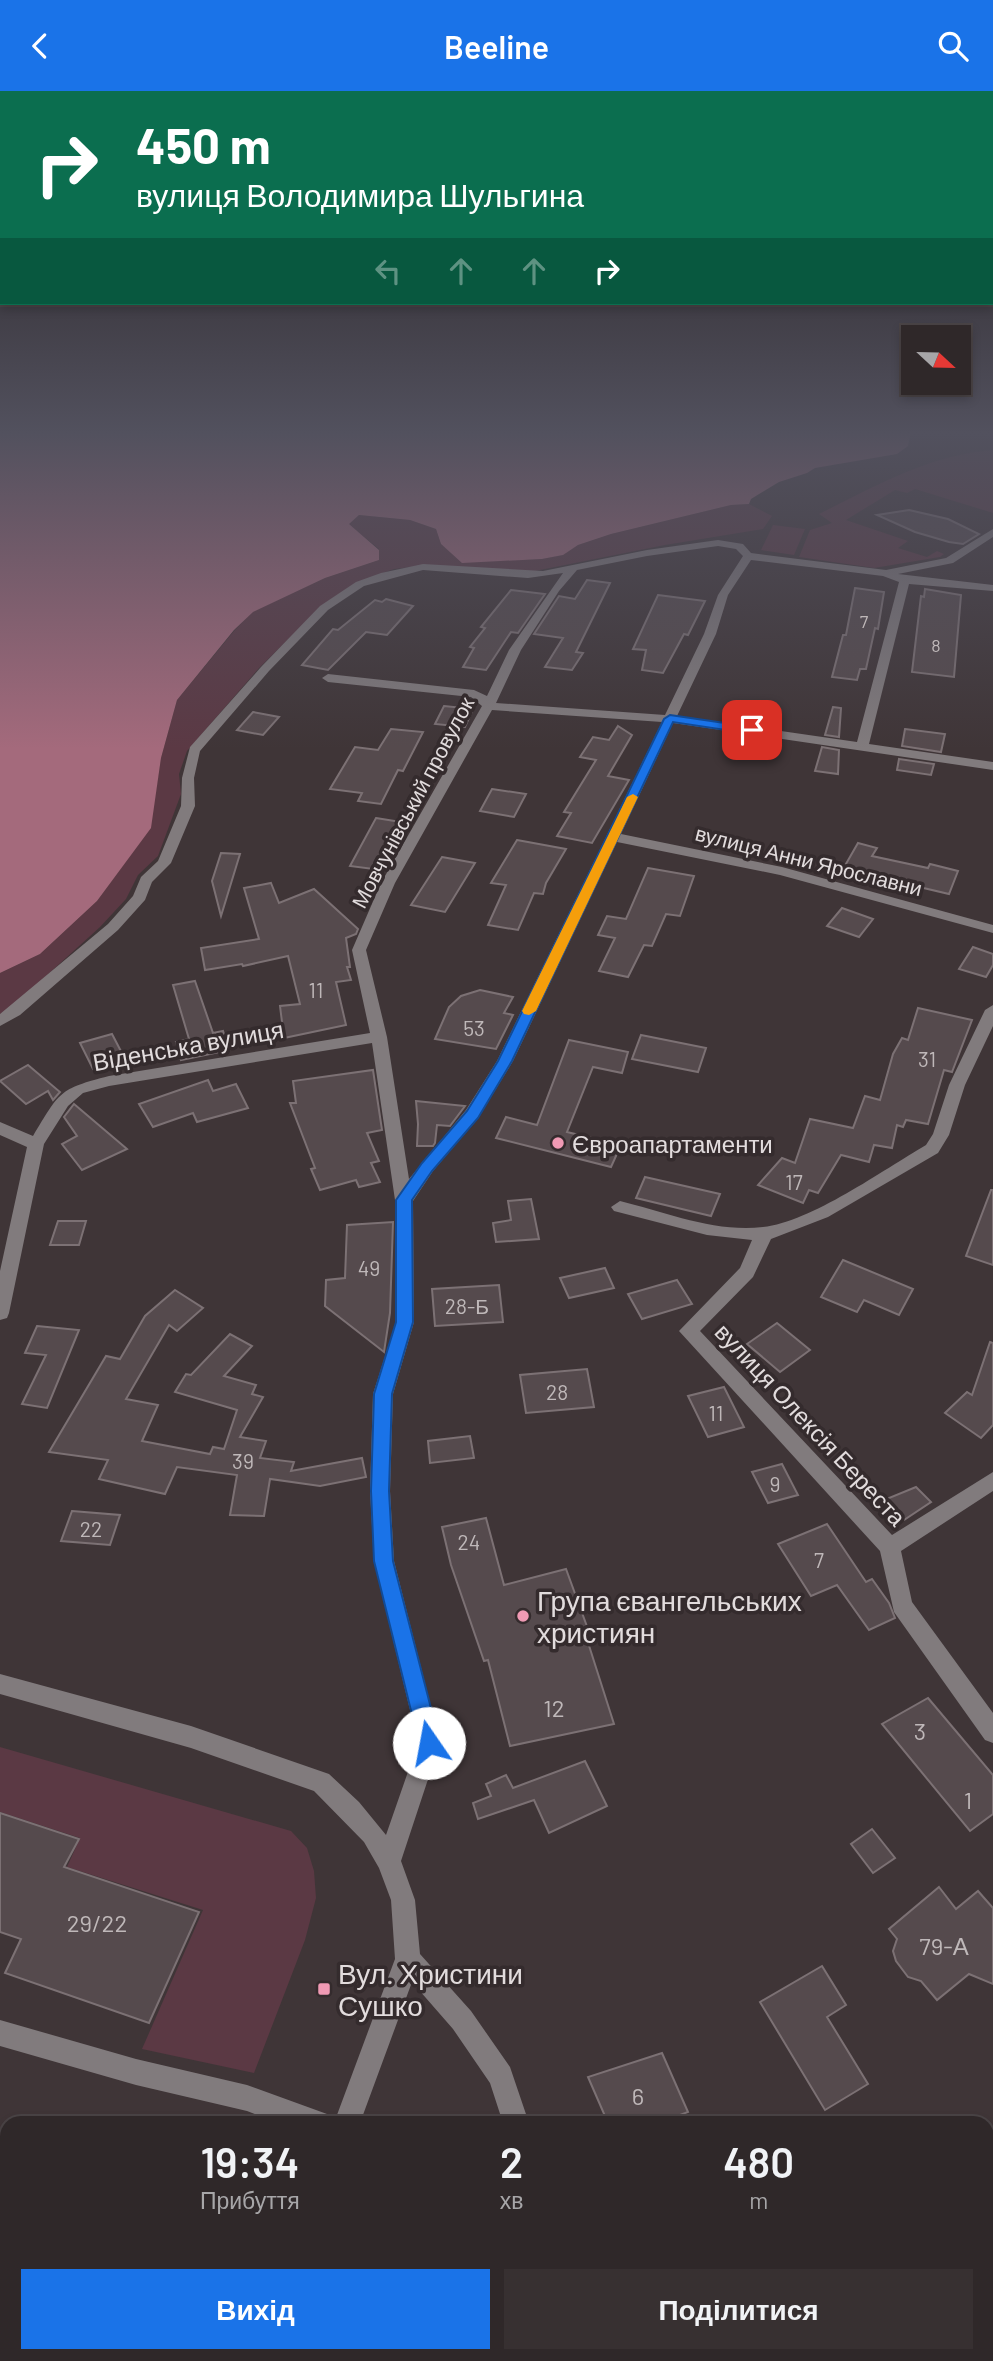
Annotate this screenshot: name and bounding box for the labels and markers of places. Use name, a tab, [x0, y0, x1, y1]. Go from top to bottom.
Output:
pin	[722, 700, 782, 760]
place label: Євроапартаменти	[572, 1129, 773, 1158]
marker: Євроапартаменти	[550, 1135, 566, 1151]
place label: Група євангельських християн	[537, 1583, 802, 1649]
marker: Група євангельських християн	[515, 1608, 531, 1624]
place label: Вул. Христини Сушко	[338, 1956, 523, 2022]
marker: Вул. Христини Сушко	[316, 1981, 332, 1997]

